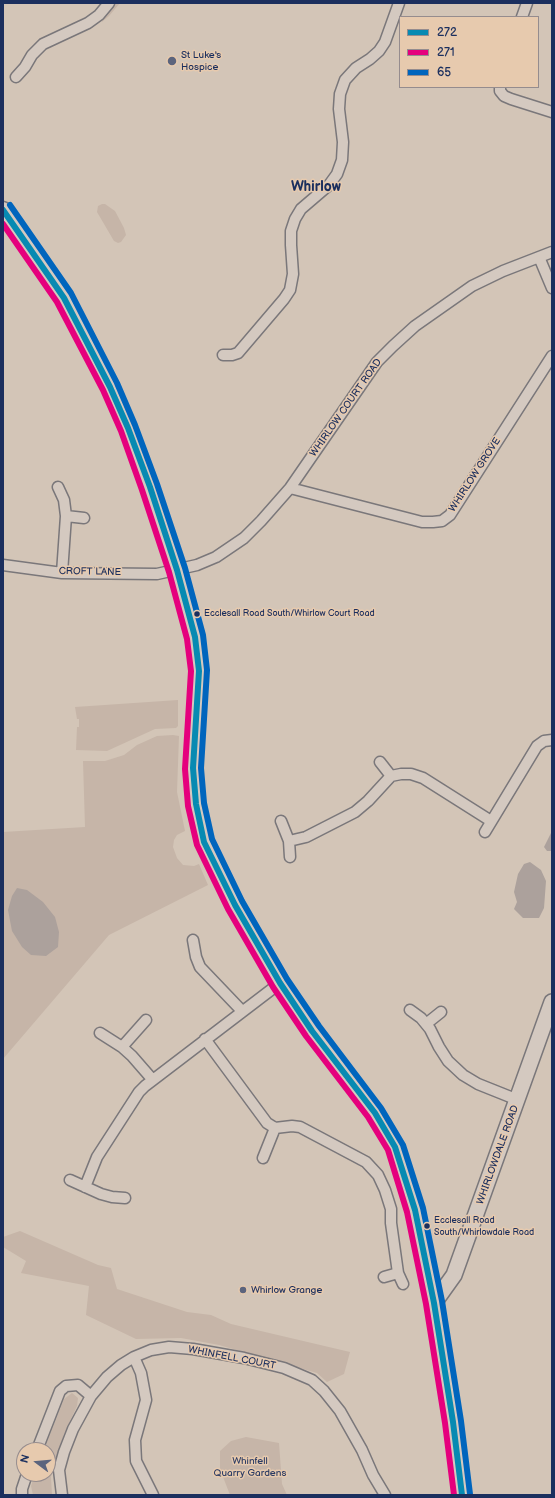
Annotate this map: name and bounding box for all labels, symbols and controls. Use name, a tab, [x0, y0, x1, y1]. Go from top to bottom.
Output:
legend	[399, 16, 539, 88]
text: 272	[437, 25, 457, 40]
text: 271	[437, 45, 455, 60]
place label: St Luke's Hospice	[181, 49, 221, 72]
marker: St Luke's Hospice	[166, 55, 178, 67]
text: 65	[437, 65, 451, 80]
district label: Whirlow	[291, 179, 341, 195]
street label: WHIRLOW COURT ROAD	[308, 357, 384, 459]
street label: WHIRLOW GROVE	[447, 436, 503, 514]
street label: CROFT LANE	[59, 565, 121, 579]
marker: Ecclesall Road South/Whirlow Court Road	[192, 609, 202, 619]
place label: Ecclesall Road South/Whirlow Court Road	[204, 609, 375, 619]
street label: WHIRLOWDALE ROAD	[474, 1104, 522, 1206]
place label: Ecclesall Road South/Whirlowdale Road	[434, 1216, 534, 1237]
marker: Ecclesall Road South/Whirlowdale Road	[422, 1221, 432, 1231]
place label: Whirlow Grange	[251, 1284, 322, 1296]
marker: Whirlow Grange	[238, 1285, 248, 1295]
street label: WHINFELL COURT	[187, 1344, 277, 1372]
north arrow	[16, 1442, 56, 1482]
text: N	[18, 1453, 32, 1465]
park label: Whinfell Quarry Gardens	[214, 1455, 286, 1478]

